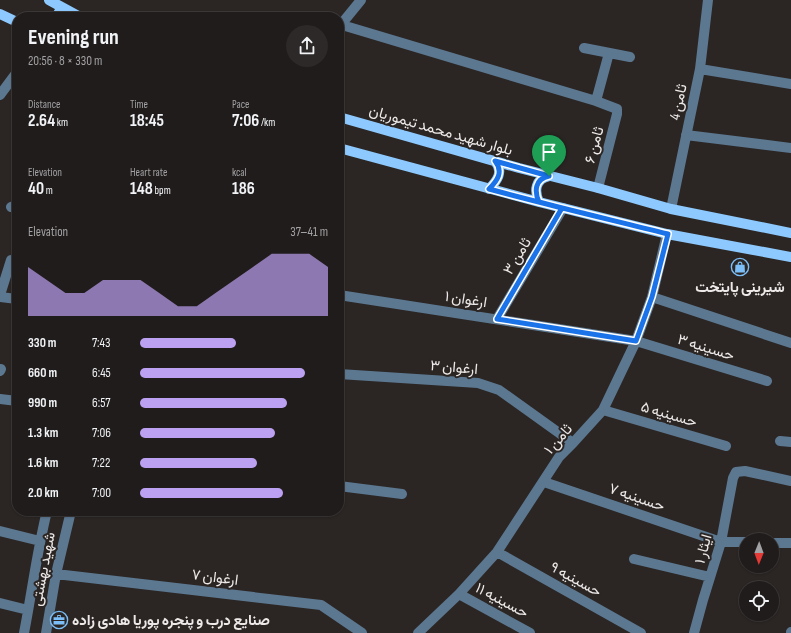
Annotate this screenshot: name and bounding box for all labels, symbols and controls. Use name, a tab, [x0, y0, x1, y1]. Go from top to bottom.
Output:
text: Evening run	[28, 24, 119, 51]
button: share	[286, 25, 328, 67]
text: 20:56 · 8 × 330 m	[28, 53, 102, 69]
street label: ثامن 4	[665, 82, 692, 122]
text: Distance	[28, 98, 60, 111]
text: Time	[130, 98, 148, 111]
text: Pace	[232, 98, 250, 111]
street label: بلوار شهید محمد تیموریان	[367, 101, 515, 160]
text: 2.64	[28, 111, 55, 131]
text: 18:45	[130, 111, 164, 131]
text: 7:06	[232, 111, 259, 131]
text: km	[55, 116, 68, 129]
text: /km	[259, 116, 275, 129]
street label: ثامن ۶	[580, 125, 609, 166]
pin	[532, 135, 566, 176]
icon: arrive	[538, 141, 560, 163]
text: Elevation	[28, 166, 62, 179]
text: Heart rate	[130, 166, 168, 179]
text: kcal	[232, 166, 247, 179]
text: 40	[28, 179, 44, 199]
text: 148	[130, 179, 153, 199]
text: 186	[232, 179, 255, 199]
text: m	[44, 184, 53, 197]
text: bpm	[153, 184, 171, 197]
text: Elevation	[28, 224, 68, 240]
text: 37–41 m	[290, 224, 328, 240]
street label: ثامن ۳	[499, 234, 536, 278]
shop icon: شیرینی پایتخت	[730, 257, 750, 277]
place label: شیرینی پایتخت	[695, 278, 785, 297]
street label: ارغوان ۱	[444, 287, 488, 312]
street label: حسینیه ۳	[675, 330, 737, 365]
text: 330 m	[28, 335, 57, 351]
text: 7:43	[92, 335, 111, 351]
street label: ارغوان ۳	[429, 356, 479, 379]
text: 660 m	[28, 365, 57, 381]
text: 6:45	[92, 365, 111, 381]
text: 990 m	[28, 395, 57, 411]
text: 6:57	[92, 395, 111, 411]
street label: حسینیه ۵	[639, 397, 699, 432]
street label: ثامن ۱	[540, 420, 577, 459]
text: 1.3 km	[28, 425, 58, 441]
text: 7:06	[92, 425, 111, 441]
text: 1.6 km	[28, 455, 58, 471]
text: 7:22	[92, 455, 110, 471]
street label: حسینیه ۷	[606, 479, 667, 516]
text: 2.0 km	[28, 485, 59, 501]
text: 7:00	[92, 485, 111, 501]
street label: شهید بهشتی	[27, 530, 60, 608]
street label: ایثار ۱	[690, 532, 717, 566]
north arrow	[739, 533, 779, 573]
map controls	[739, 533, 779, 621]
street label: حسینیه ۹	[547, 558, 605, 601]
street label: ارغوان ۷	[191, 565, 239, 590]
street label: حسینیه ۱۱	[472, 579, 532, 622]
button: locate	[739, 581, 779, 621]
office icon: صنایع درب و پنجره پوریا هادی زاده	[49, 610, 69, 630]
place label: صنایع درب و پنجره پوریا هادی زاده	[72, 611, 270, 630]

